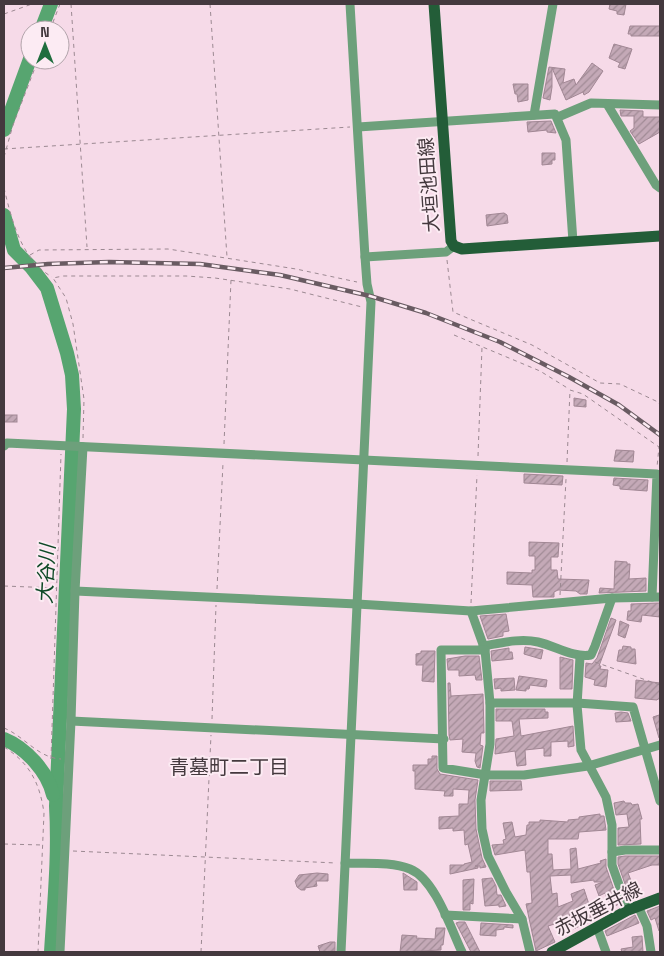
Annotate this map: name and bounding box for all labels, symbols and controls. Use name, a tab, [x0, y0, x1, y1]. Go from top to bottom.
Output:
north arrow	[20, 20, 70, 70]
text: N	[40, 23, 50, 41]
street label: 大垣池田線	[413, 137, 445, 233]
water label: 大谷川	[31, 541, 61, 605]
district label: 青墓町二丁目	[169, 754, 289, 780]
street label: 赤坂垂井線	[550, 876, 646, 942]

